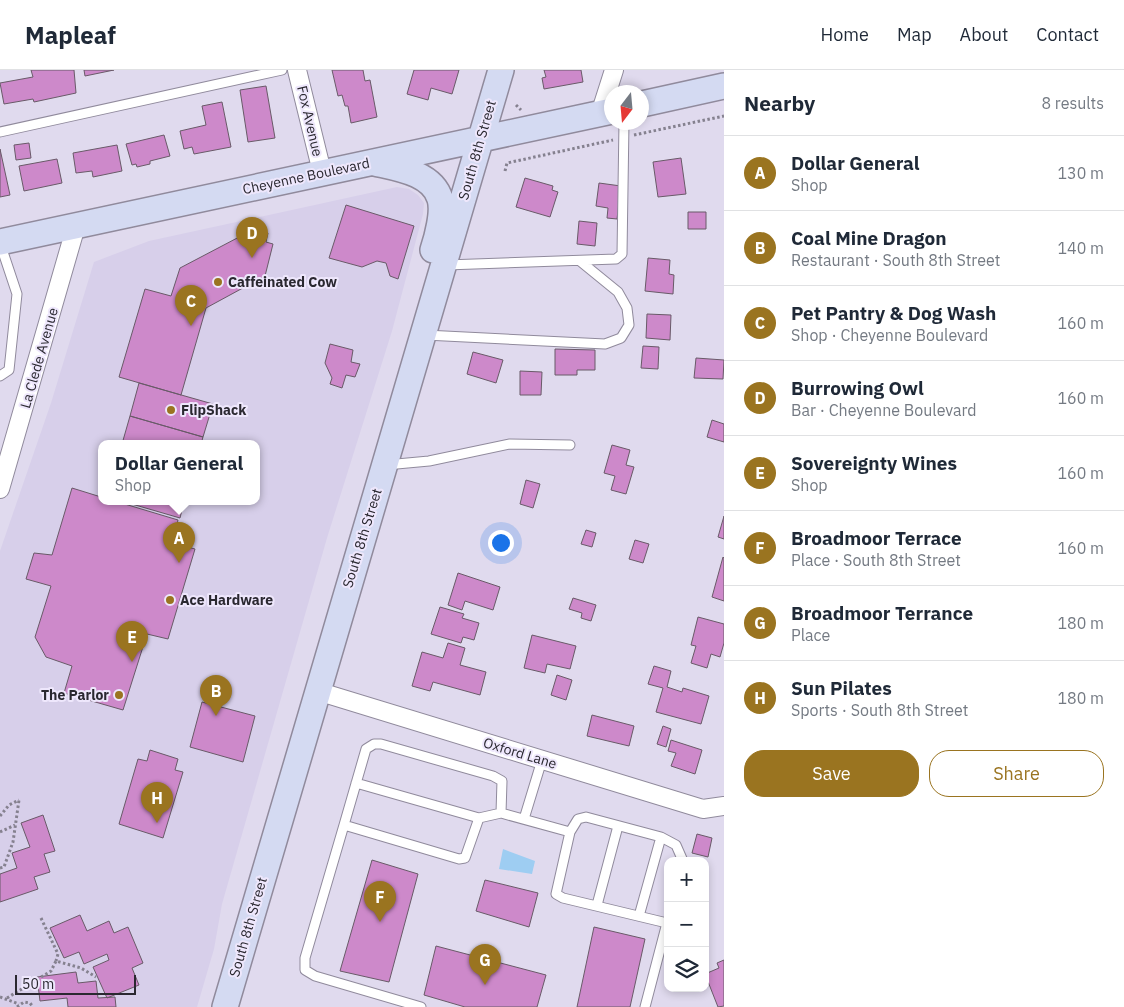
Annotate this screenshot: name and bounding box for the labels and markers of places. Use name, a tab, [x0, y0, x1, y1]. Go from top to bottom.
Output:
pin: D	[236, 217, 268, 258]
place label: Caffeinated Cow	[228, 273, 337, 291]
marker: Caffeinated Cow	[212, 276, 224, 288]
pin: C	[175, 285, 207, 326]
place label: FlipShack	[181, 401, 247, 419]
marker: FlipShack	[165, 404, 177, 416]
pin: A	[163, 522, 195, 563]
place label: Ace Hardware	[180, 591, 273, 609]
marker: Ace Hardware	[164, 594, 176, 606]
pin: E	[116, 621, 148, 662]
pin: B	[200, 675, 232, 716]
place label: The Parlor	[41, 686, 109, 704]
marker: The Parlor	[113, 689, 125, 701]
pin: H	[141, 782, 173, 823]
pin: F	[364, 881, 396, 922]
pin: G	[469, 944, 501, 985]

